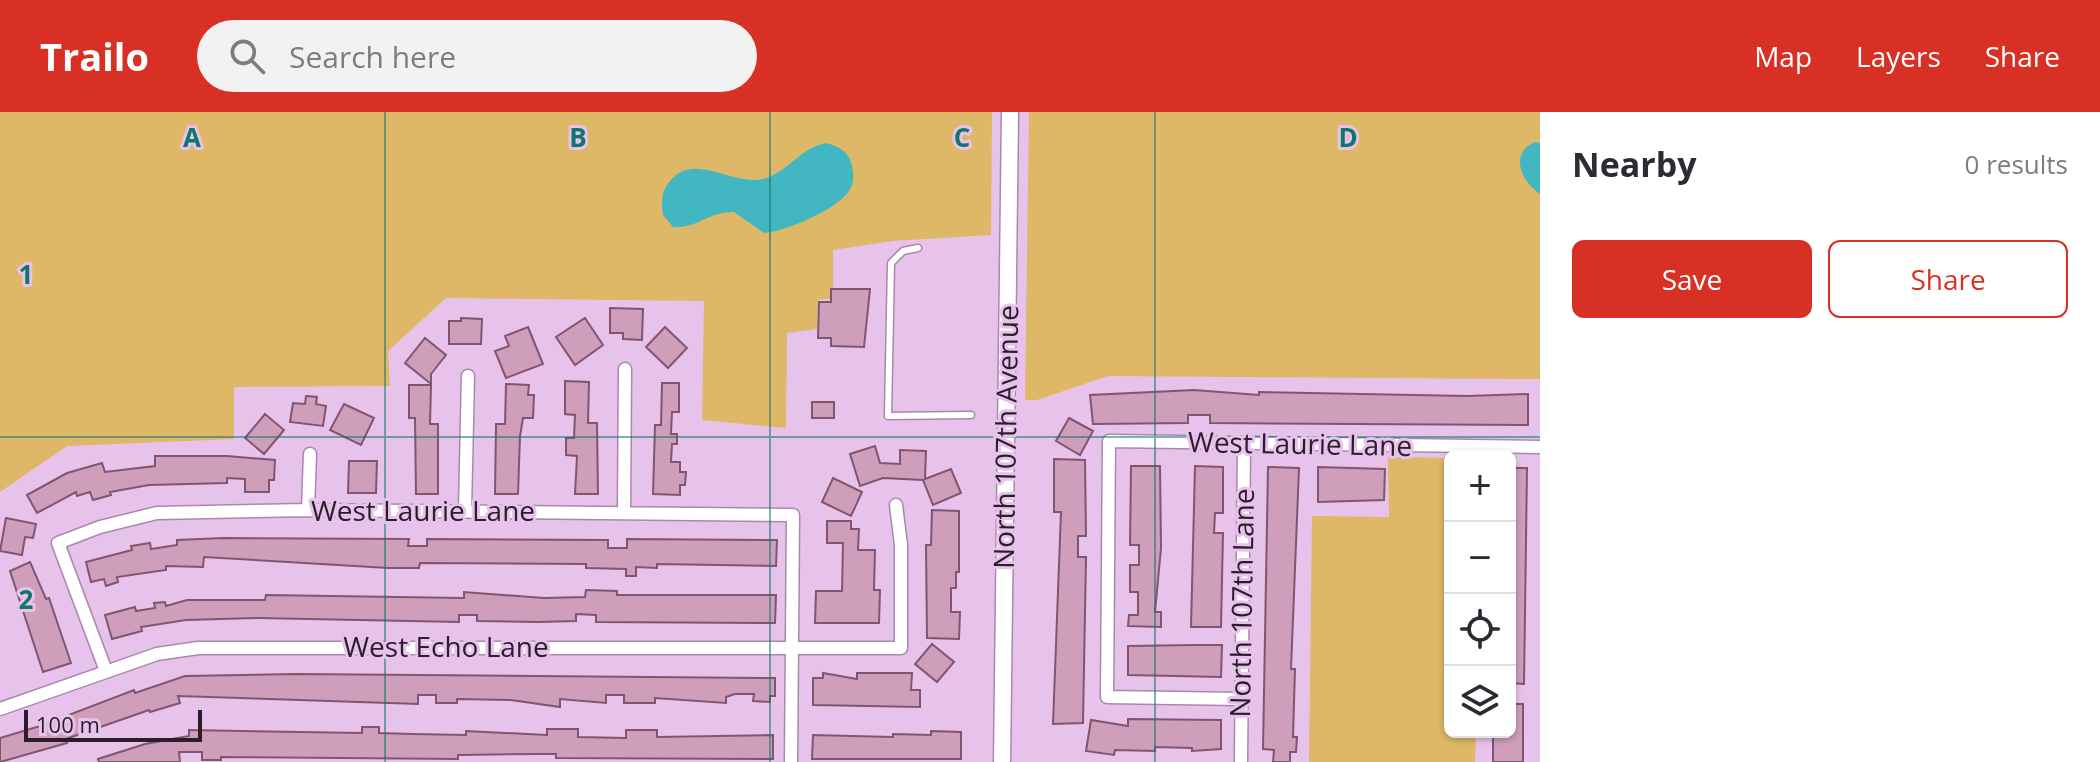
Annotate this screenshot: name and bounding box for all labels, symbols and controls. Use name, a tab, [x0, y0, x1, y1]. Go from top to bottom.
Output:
search box	[197, 20, 757, 92]
text: Trailo	[40, 30, 149, 82]
icon: search	[225, 34, 269, 78]
text: Search here	[289, 36, 456, 77]
text: Map	[1754, 37, 1812, 75]
text: Layers	[1856, 37, 1941, 75]
text: Share	[1985, 37, 2060, 75]
text: A	[183, 119, 201, 155]
text: B	[569, 119, 587, 155]
text: C	[954, 119, 970, 155]
text: D	[1338, 119, 1358, 155]
text: Nearby	[1572, 141, 1697, 187]
text: 0 results	[1965, 146, 2068, 182]
button: Save	[1572, 240, 1812, 318]
button: Share	[1828, 240, 2068, 318]
text: 1	[19, 256, 33, 292]
street label: North 107th Avenue	[984, 305, 1026, 569]
street label: West Laurie Lane	[1188, 422, 1412, 464]
map controls	[1444, 450, 1516, 738]
button: +	[1444, 450, 1516, 522]
street label: North 107th Lane	[1220, 488, 1262, 718]
street label: West Laurie Lane	[311, 491, 535, 529]
button: −	[1444, 522, 1516, 594]
text: 2	[19, 581, 34, 617]
button: locate	[1444, 594, 1516, 666]
street label: West Echo Lane	[343, 627, 549, 665]
button: layers	[1444, 666, 1516, 738]
scale bar	[24, 706, 202, 742]
text: 100 m	[36, 709, 100, 739]

